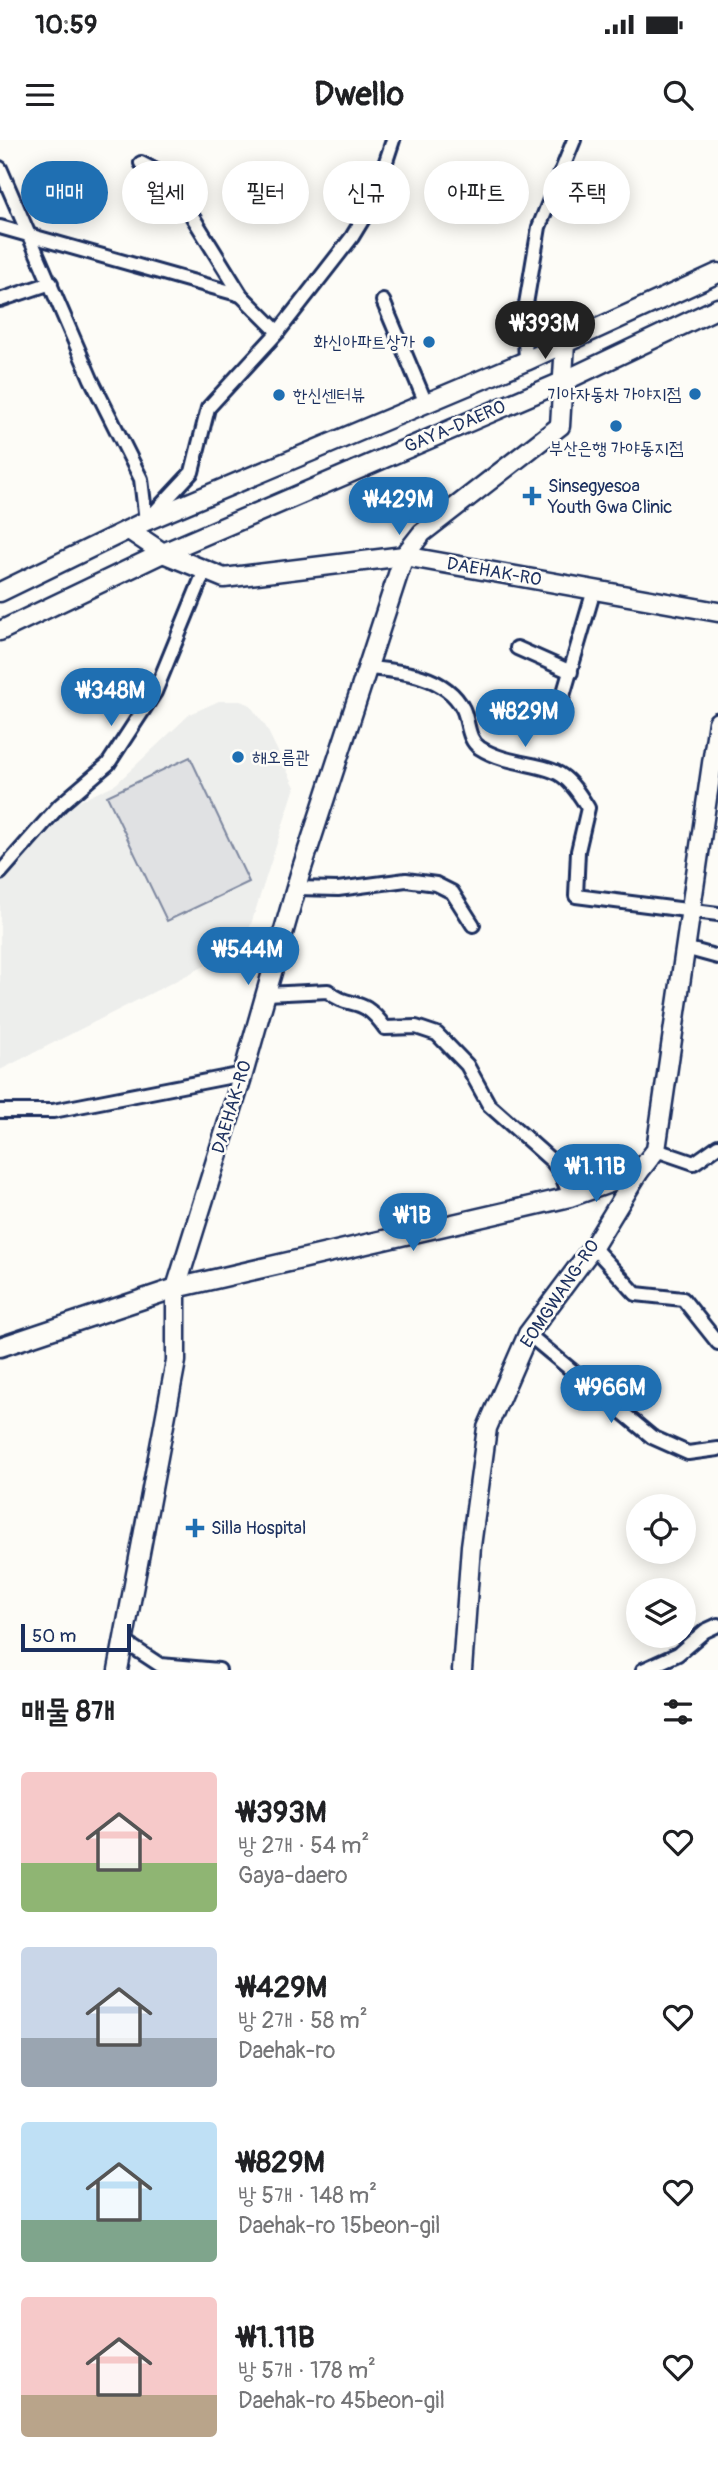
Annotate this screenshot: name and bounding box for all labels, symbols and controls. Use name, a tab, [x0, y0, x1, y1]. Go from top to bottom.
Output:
text: 10:59	[35, 9, 97, 41]
text: Dwello	[314, 75, 404, 115]
icon: menu	[21, 76, 59, 114]
icon: search	[659, 76, 697, 114]
chip: 매매	[21, 161, 108, 224]
chip: 월세	[122, 161, 208, 224]
chip: 필터	[222, 161, 309, 224]
chip: 신규	[323, 161, 410, 224]
chip: 아파트	[424, 161, 529, 224]
chip: 주택	[543, 161, 630, 224]
pin: ₩393M	[496, 302, 594, 361]
text: ₩393M	[511, 309, 579, 338]
place label: 화신아파트상가	[314, 331, 416, 354]
marker: 화신아파트상가	[421, 334, 437, 350]
place label: 기아자동차 가야지점	[547, 383, 682, 406]
place label: 한신센터뷰	[293, 384, 365, 407]
marker: 기아자동차 가야지점	[687, 386, 703, 402]
marker: 한신센터뷰	[271, 387, 287, 403]
street label: GAYA-DAERO	[401, 395, 509, 459]
marker: 부산은행 가야동지점	[608, 418, 624, 434]
place label: 부산은행 가야동지점	[549, 437, 684, 460]
place label: Sinsegyesoa Youth Gwa Clinic	[547, 475, 672, 519]
pin: ₩429M	[350, 478, 448, 537]
text: ₩429M	[365, 485, 433, 514]
marker: Sinsegyesoa Youth Gwa Clinic	[522, 486, 542, 506]
street label: DAEHAK-RO	[445, 552, 543, 592]
pin: ₩348M	[62, 668, 160, 728]
text: ₩348M	[77, 676, 145, 705]
pin: ₩829M	[476, 690, 574, 749]
text: ₩829M	[492, 697, 558, 726]
place label: 해오름관	[252, 746, 310, 769]
marker: 해오름관	[230, 749, 246, 765]
pin: ₩544M	[199, 928, 297, 987]
text: ₩544M	[213, 935, 283, 964]
street label: DAEHAK-RO	[207, 1058, 257, 1156]
pin: ₩1.11B	[539, 1144, 653, 1204]
text: ₩1.11B	[567, 1152, 625, 1181]
pin: ₩1B	[379, 1194, 447, 1253]
text: ₩1B	[395, 1201, 431, 1230]
street label: EOMGWANG-RO	[515, 1236, 605, 1352]
pin: ₩966M	[562, 1366, 660, 1425]
text: ₩966M	[577, 1373, 645, 1402]
map controls	[626, 1494, 696, 1648]
button: locate	[626, 1494, 696, 1564]
place label: Silla Hospital	[211, 1517, 306, 1540]
marker: Silla Hospital	[185, 1518, 205, 1538]
button: layers	[626, 1578, 696, 1648]
scale bar	[21, 1621, 131, 1653]
text: 50 m	[32, 1624, 76, 1648]
text: 매물 8개	[21, 1693, 115, 1730]
icon: filters	[659, 1693, 697, 1731]
text: ₩393M	[238, 1794, 327, 1831]
icon: home	[77, 1800, 161, 1884]
icon: heart	[659, 1823, 697, 1861]
text: 방 2개 · 54 m²	[238, 1831, 369, 1860]
text: Gaya-daero	[238, 1861, 348, 1890]
text: ₩429M	[238, 1969, 327, 2006]
icon: home	[77, 1975, 161, 2059]
icon: heart	[659, 1998, 697, 2036]
text: 방 2개 · 58 m²	[238, 2006, 368, 2035]
text: Daehak-ro	[238, 2036, 335, 2065]
text: ₩829M	[238, 2144, 325, 2181]
icon: home	[77, 2150, 161, 2234]
icon: heart	[659, 2173, 697, 2211]
text: 방 5개 · 148 m²	[238, 2181, 377, 2210]
text: Daehak-ro 15beon-gil	[238, 2211, 441, 2240]
text: ₩1.11B	[238, 2319, 315, 2356]
icon: home	[77, 2325, 161, 2409]
icon: heart	[659, 2348, 697, 2386]
text: 방 5개 · 178 m²	[238, 2356, 376, 2385]
text: Daehak-ro 45beon-gil	[238, 2386, 445, 2415]

